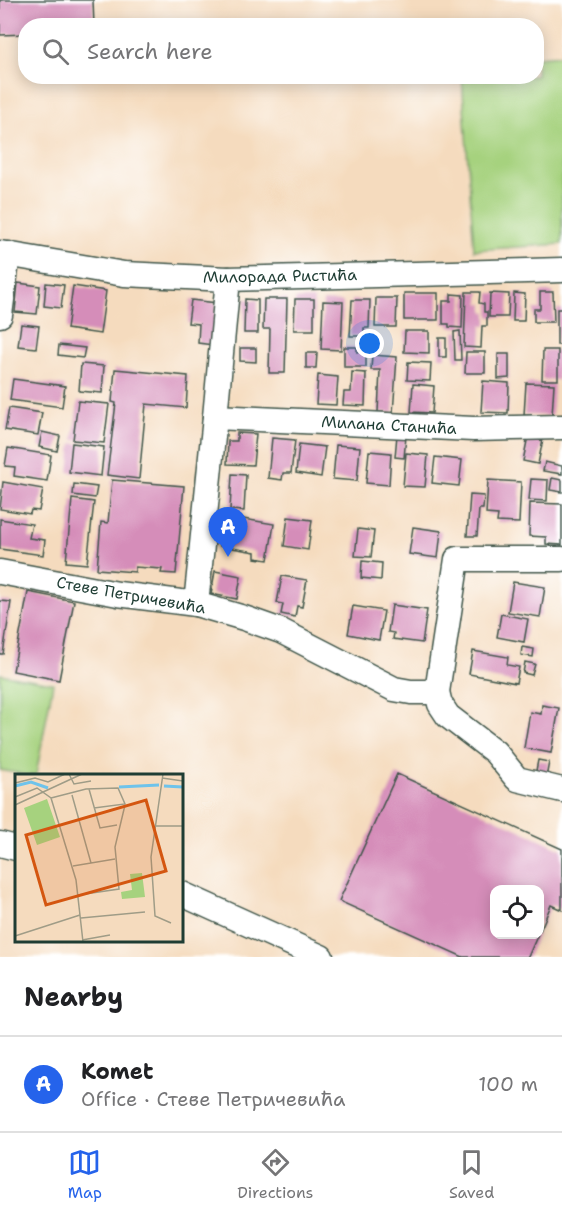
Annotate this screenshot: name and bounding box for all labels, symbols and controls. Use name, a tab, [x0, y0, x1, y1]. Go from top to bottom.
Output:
search box	[18, 18, 544, 84]
icon: search	[39, 35, 72, 68]
text: Search here	[87, 37, 213, 66]
street label: Милорада Ристића	[203, 264, 357, 288]
your location	[355, 329, 384, 358]
street label: Милана Станића	[321, 411, 457, 439]
pin: A	[208, 508, 248, 557]
street label: Стеве Петричевића	[55, 572, 207, 618]
inset map	[15, 774, 183, 942]
map controls	[490, 885, 544, 939]
button: locate	[490, 885, 544, 939]
text: Nearby	[24, 979, 123, 1014]
text: Komet	[81, 1057, 153, 1086]
text: A	[36, 1071, 51, 1097]
text: 100 m	[478, 1071, 538, 1097]
text: Office · Стеве Петричевића	[81, 1086, 345, 1112]
tab: Map	[68, 1146, 102, 1203]
tab: Directions	[237, 1146, 314, 1203]
tab: Saved	[449, 1146, 494, 1203]

